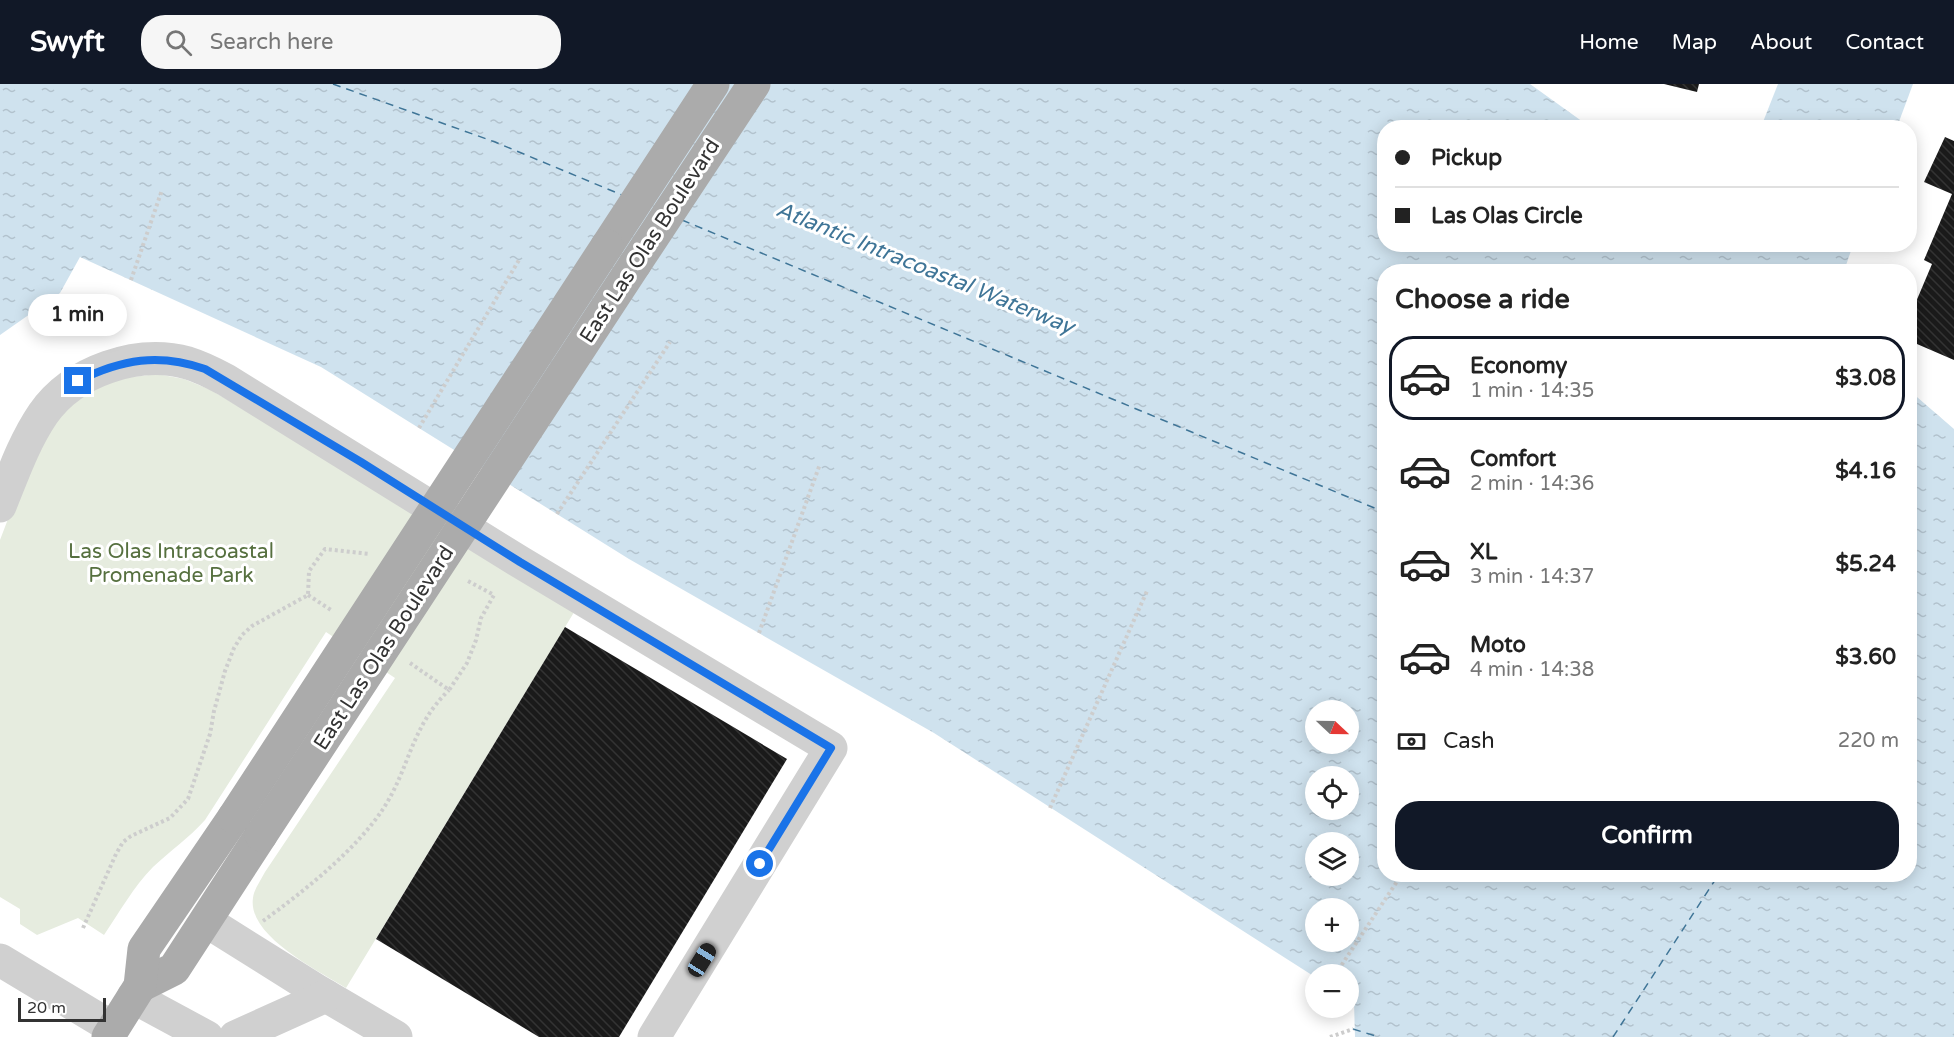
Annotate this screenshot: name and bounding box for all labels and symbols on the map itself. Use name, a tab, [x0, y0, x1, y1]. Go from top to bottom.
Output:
street label: East Las Olas Boulevard	[575, 134, 725, 348]
water label: Atlantic Intracoastal Waterway	[772, 196, 1080, 341]
callout: 1 min	[28, 294, 128, 336]
route end	[64, 367, 91, 394]
park label: Las Olas Intracoastal Promenade Park	[68, 539, 274, 588]
street label: East Las Olas Boulevard	[309, 541, 459, 755]
north arrow	[1305, 700, 1359, 754]
route start	[746, 850, 773, 877]
car	[685, 940, 719, 980]
scale bar	[18, 995, 106, 1022]

